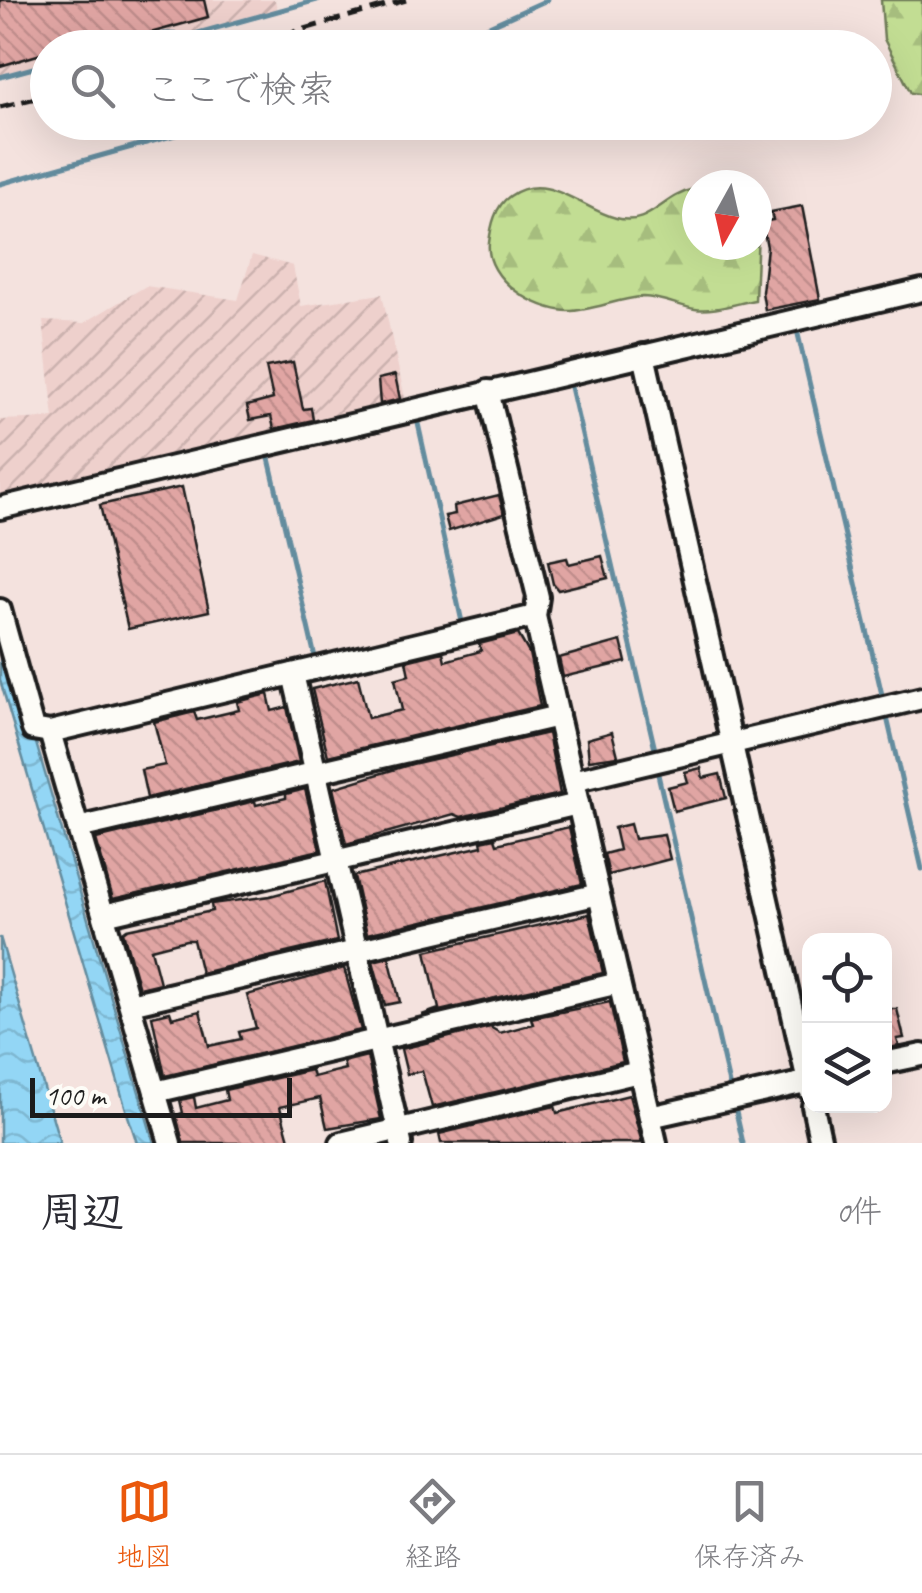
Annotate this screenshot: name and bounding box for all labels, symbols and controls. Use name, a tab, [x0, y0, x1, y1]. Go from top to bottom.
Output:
search box	[30, 30, 892, 140]
icon: search	[65, 58, 120, 113]
text: ここで検索	[145, 66, 335, 113]
north arrow	[682, 170, 772, 260]
map controls	[802, 933, 892, 1113]
button: locate	[802, 933, 892, 1023]
button: layers	[802, 1023, 892, 1113]
scale bar	[30, 1073, 292, 1118]
text: 100 m	[45, 1078, 105, 1113]
text: 周辺	[40, 1186, 124, 1239]
text: 0件	[836, 1191, 882, 1232]
tab: 地図	[116, 1474, 172, 1574]
tab: 経路	[405, 1474, 461, 1574]
tab: 保存済み	[694, 1474, 806, 1574]

